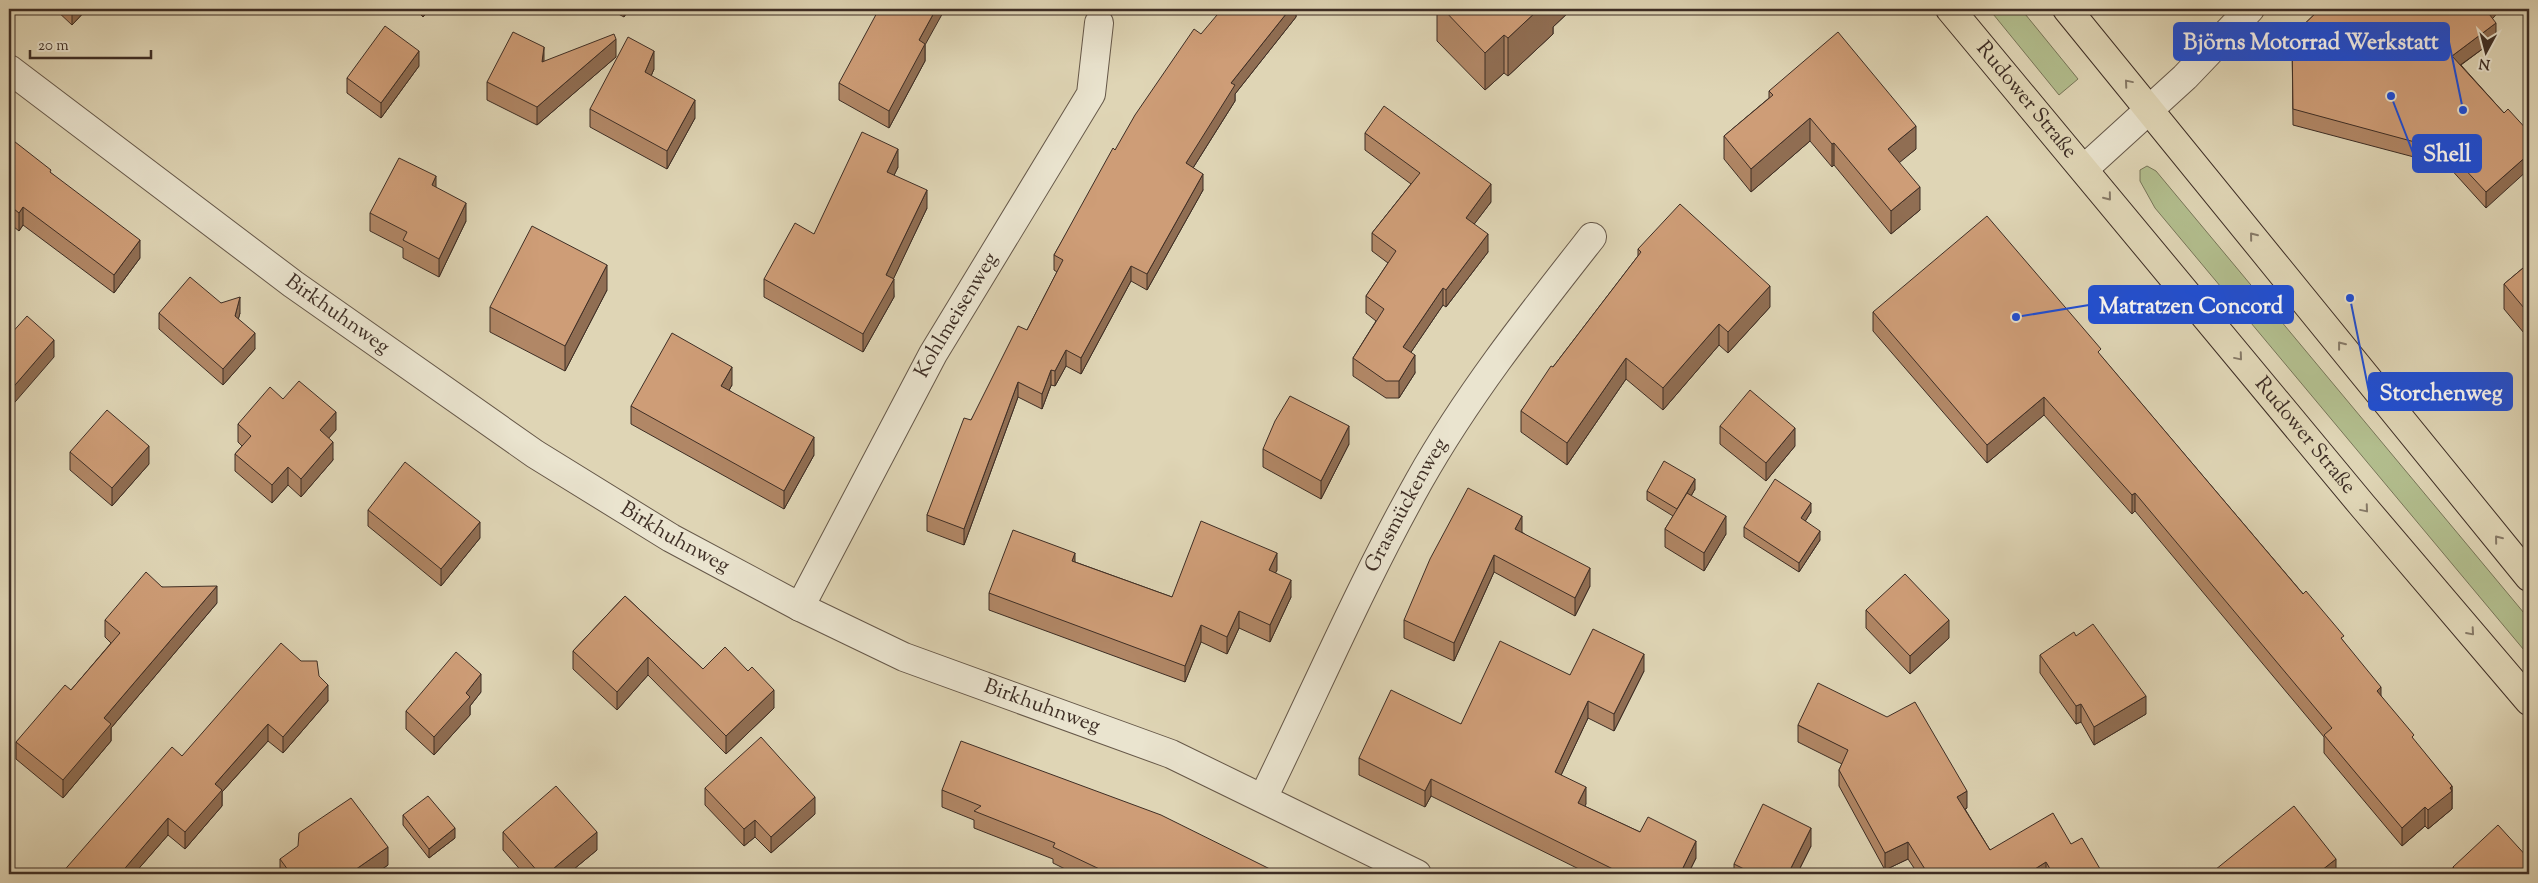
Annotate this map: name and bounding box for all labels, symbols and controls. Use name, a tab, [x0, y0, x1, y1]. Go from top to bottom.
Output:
callout: Björns Motorrad Werkstatt	[2174, 23, 2449, 60]
scale bar	[30, 28, 151, 60]
text: Björns Motorrad Werkstatt	[2183, 28, 2439, 60]
north arrow	[2460, 28, 2510, 78]
street label: Rudower Straße	[1968, 35, 2084, 166]
text: 20 m	[38, 36, 69, 57]
text: N	[2478, 52, 2491, 74]
one-way arrow	[2125, 79, 2134, 88]
callout: Shell	[2413, 135, 2481, 172]
text: Shell	[2423, 140, 2472, 172]
one-way arrow	[2102, 191, 2110, 200]
one-way arrow	[2251, 233, 2259, 242]
street label: Kohlmeisenweg	[908, 247, 1006, 384]
street label: Birkhuhnweg	[278, 268, 396, 362]
callout: Matratzen Concord	[2089, 286, 2293, 323]
text: Matratzen Concord	[2099, 292, 2284, 324]
one-way arrow	[2338, 342, 2346, 351]
one-way arrow	[2234, 351, 2243, 360]
street label: Rudower Straße	[2247, 371, 2362, 501]
callout: Storchenweg	[2369, 373, 2512, 410]
text: Storchenweg	[2380, 379, 2503, 411]
street label: Grasmückenweg	[1358, 432, 1456, 578]
street label: Birkhuhnweg	[614, 495, 735, 581]
one-way arrow	[2359, 503, 2368, 512]
one-way arrow	[2496, 536, 2504, 545]
one-way arrow	[2465, 627, 2474, 636]
street label: Birkhuhnweg	[979, 672, 1104, 742]

